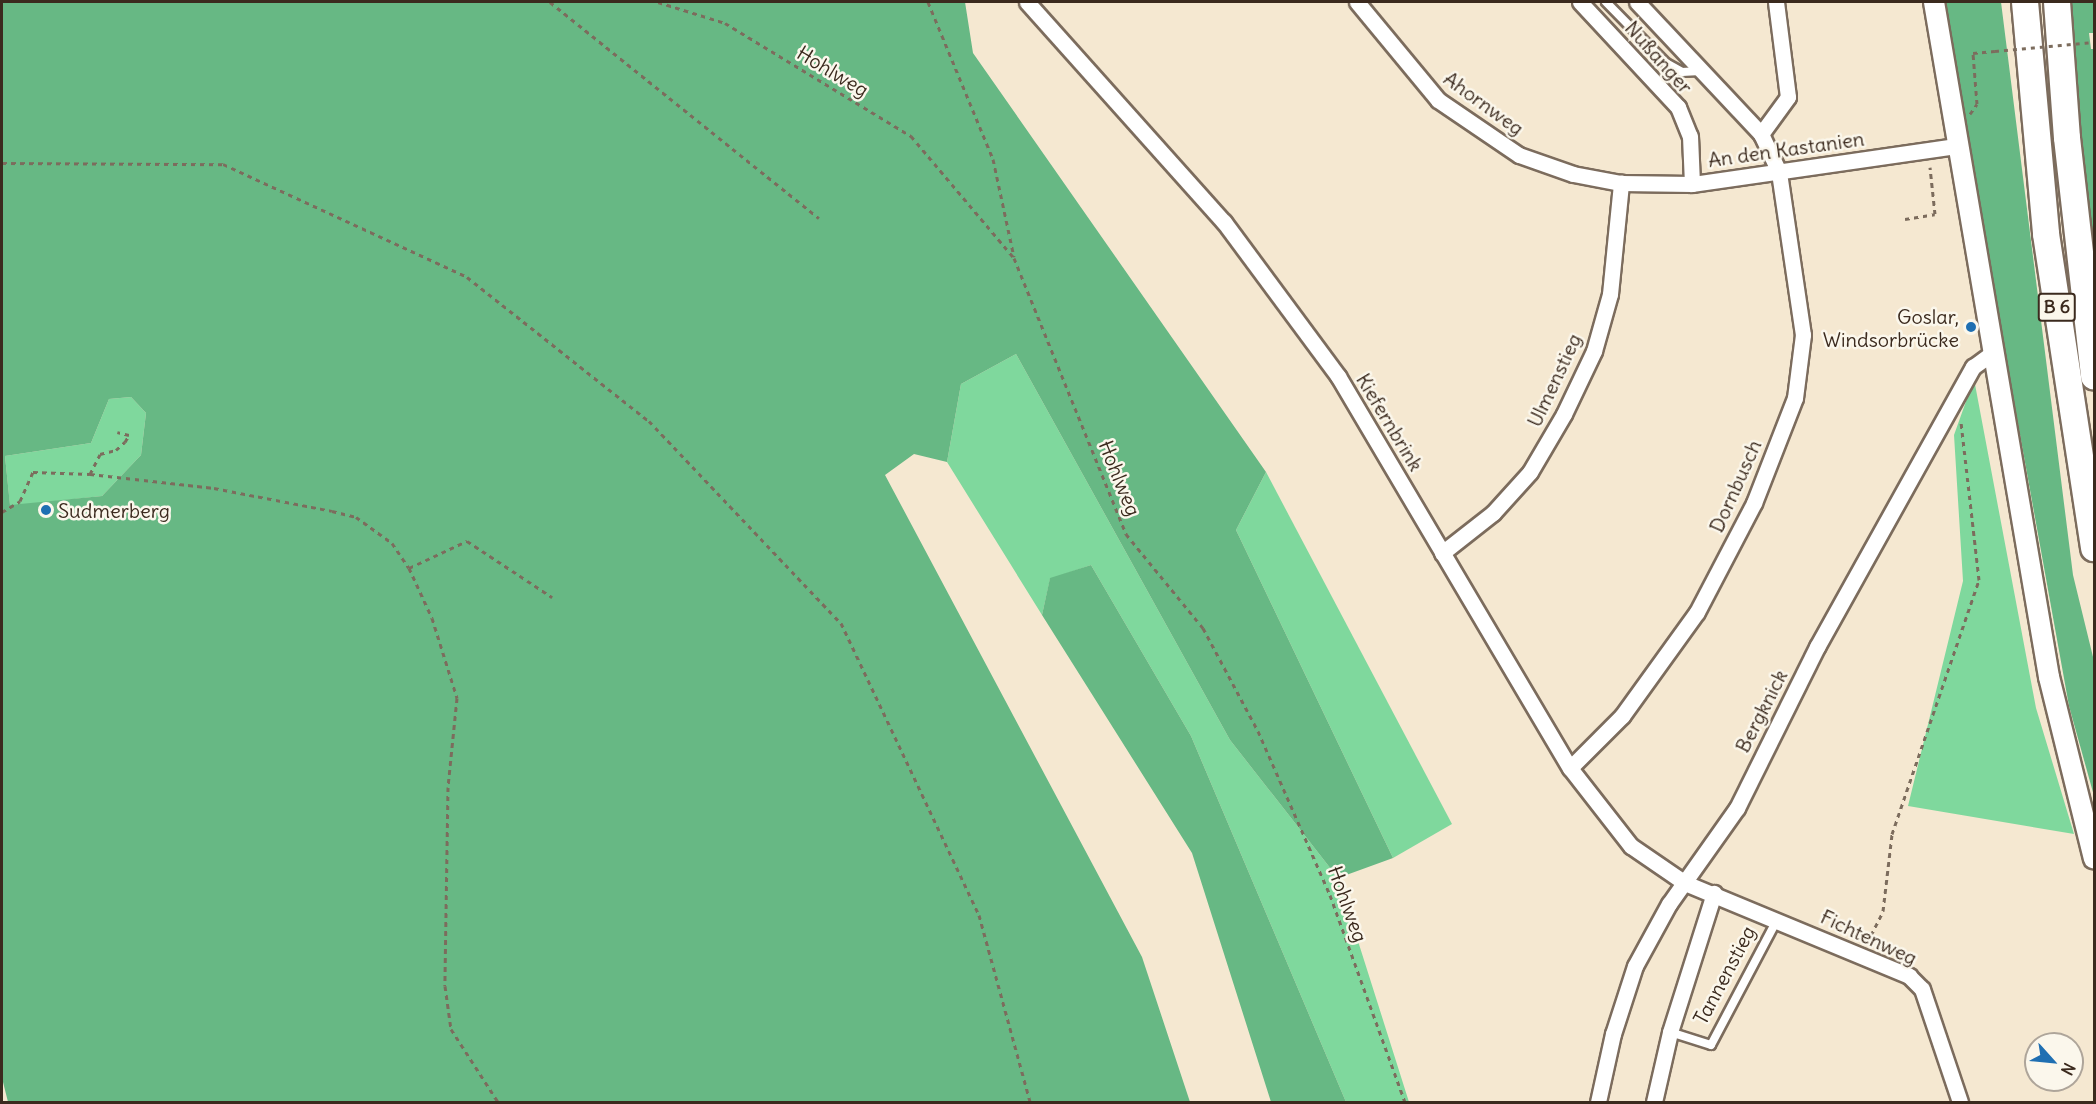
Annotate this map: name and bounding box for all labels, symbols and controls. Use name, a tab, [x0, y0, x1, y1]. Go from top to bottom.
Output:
street label: Nußanger	[1620, 16, 1698, 98]
street label: Hohlweg	[793, 40, 873, 102]
street label: Ahornweg	[1439, 66, 1529, 140]
street label: An den Kastanien	[1706, 126, 1866, 172]
road number: B 6	[2038, 292, 2076, 322]
place label: Goslar, Windsorbrücke	[1823, 304, 1959, 351]
marker: Goslar, Windsorbrücke	[1964, 320, 1978, 334]
street label: Ulmenstieg	[1522, 330, 1586, 430]
street label: Kiefernbrink	[1351, 369, 1429, 475]
street label: Dornbusch	[1704, 436, 1766, 536]
street label: Hohlweg	[1094, 437, 1146, 519]
place label: Sudmerberg	[58, 498, 170, 522]
marker: Sudmerberg	[39, 503, 53, 517]
street label: Bergknick	[1730, 666, 1792, 756]
street label: Hohlweg	[1323, 863, 1373, 945]
street label: Fichtenweg	[1817, 904, 1921, 970]
street label: Tannenstieg	[1688, 922, 1760, 1028]
north arrow	[2024, 1032, 2084, 1092]
text: N	[2057, 1060, 2080, 1079]

